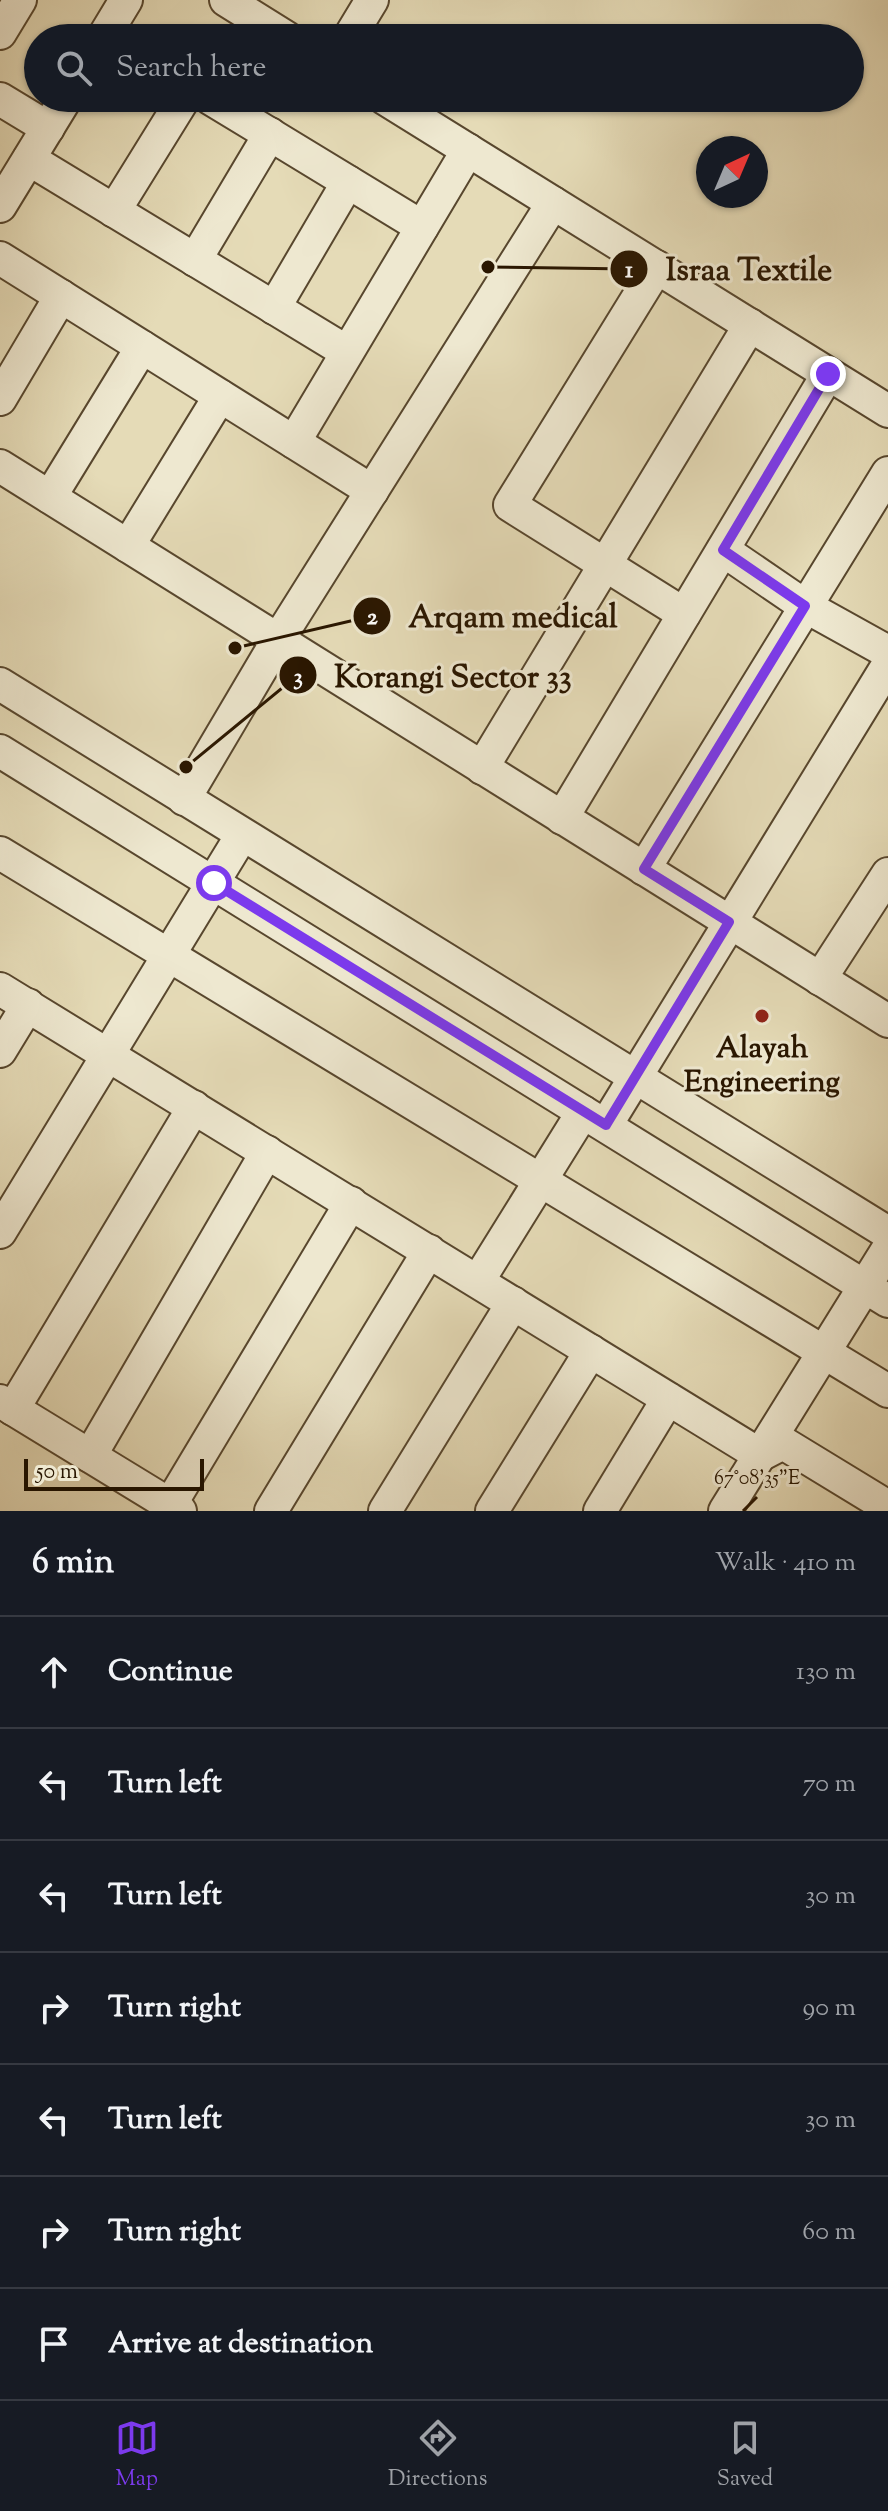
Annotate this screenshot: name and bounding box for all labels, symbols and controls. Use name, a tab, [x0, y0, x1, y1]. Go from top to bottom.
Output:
search box	[24, 24, 864, 112]
icon: search	[52, 46, 96, 90]
text: Search here	[116, 47, 266, 90]
north arrow	[696, 136, 768, 208]
callout: Israa Textile	[609, 241, 848, 297]
text: Israa Textile	[666, 249, 832, 295]
text: 1	[625, 254, 634, 288]
route end	[810, 356, 846, 392]
callout: Arqam medical	[352, 588, 634, 644]
text: Arqam medical	[408, 596, 618, 642]
text: 2	[366, 601, 378, 635]
callout: Korangi Sector 33	[278, 647, 588, 703]
text: Korangi Sector 33	[334, 656, 572, 702]
text: 3	[293, 661, 303, 695]
route start	[196, 865, 232, 901]
marker: Alayah Engineering	[753, 1007, 771, 1025]
place label: Alayah Engineering	[684, 1028, 840, 1105]
scale bar	[24, 1455, 204, 1491]
text: 50 m	[36, 1457, 78, 1489]
text: 67°08'35"E	[714, 1465, 800, 1494]
text: 6 min	[32, 1539, 114, 1588]
text: Walk · 410 m	[715, 1545, 856, 1582]
icon: ahead	[32, 1650, 76, 1694]
text: Continue	[108, 1651, 233, 1694]
text: 130 m	[796, 1654, 856, 1691]
icon: left	[32, 1762, 76, 1806]
text: Turn left	[108, 1763, 222, 1806]
text: 70 m	[803, 1766, 856, 1803]
icon: left	[32, 1874, 76, 1918]
text: Turn left	[108, 1875, 222, 1918]
text: 30 m	[805, 1878, 856, 1915]
icon: right	[32, 1986, 76, 2030]
text: Turn right	[108, 1987, 241, 2030]
text: 90 m	[803, 1990, 856, 2027]
icon: left	[32, 2098, 76, 2142]
text: Turn left	[108, 2099, 222, 2142]
text: 30 m	[805, 2102, 856, 2139]
icon: right	[32, 2210, 76, 2254]
text: Turn right	[108, 2211, 241, 2254]
text: 60 m	[802, 2214, 856, 2251]
icon: arrive	[32, 2322, 76, 2366]
text: Arrive at destination	[108, 2323, 373, 2366]
tab: Map	[115, 2416, 159, 2496]
tab: Directions	[388, 2416, 487, 2496]
tab: Saved	[717, 2416, 773, 2496]

